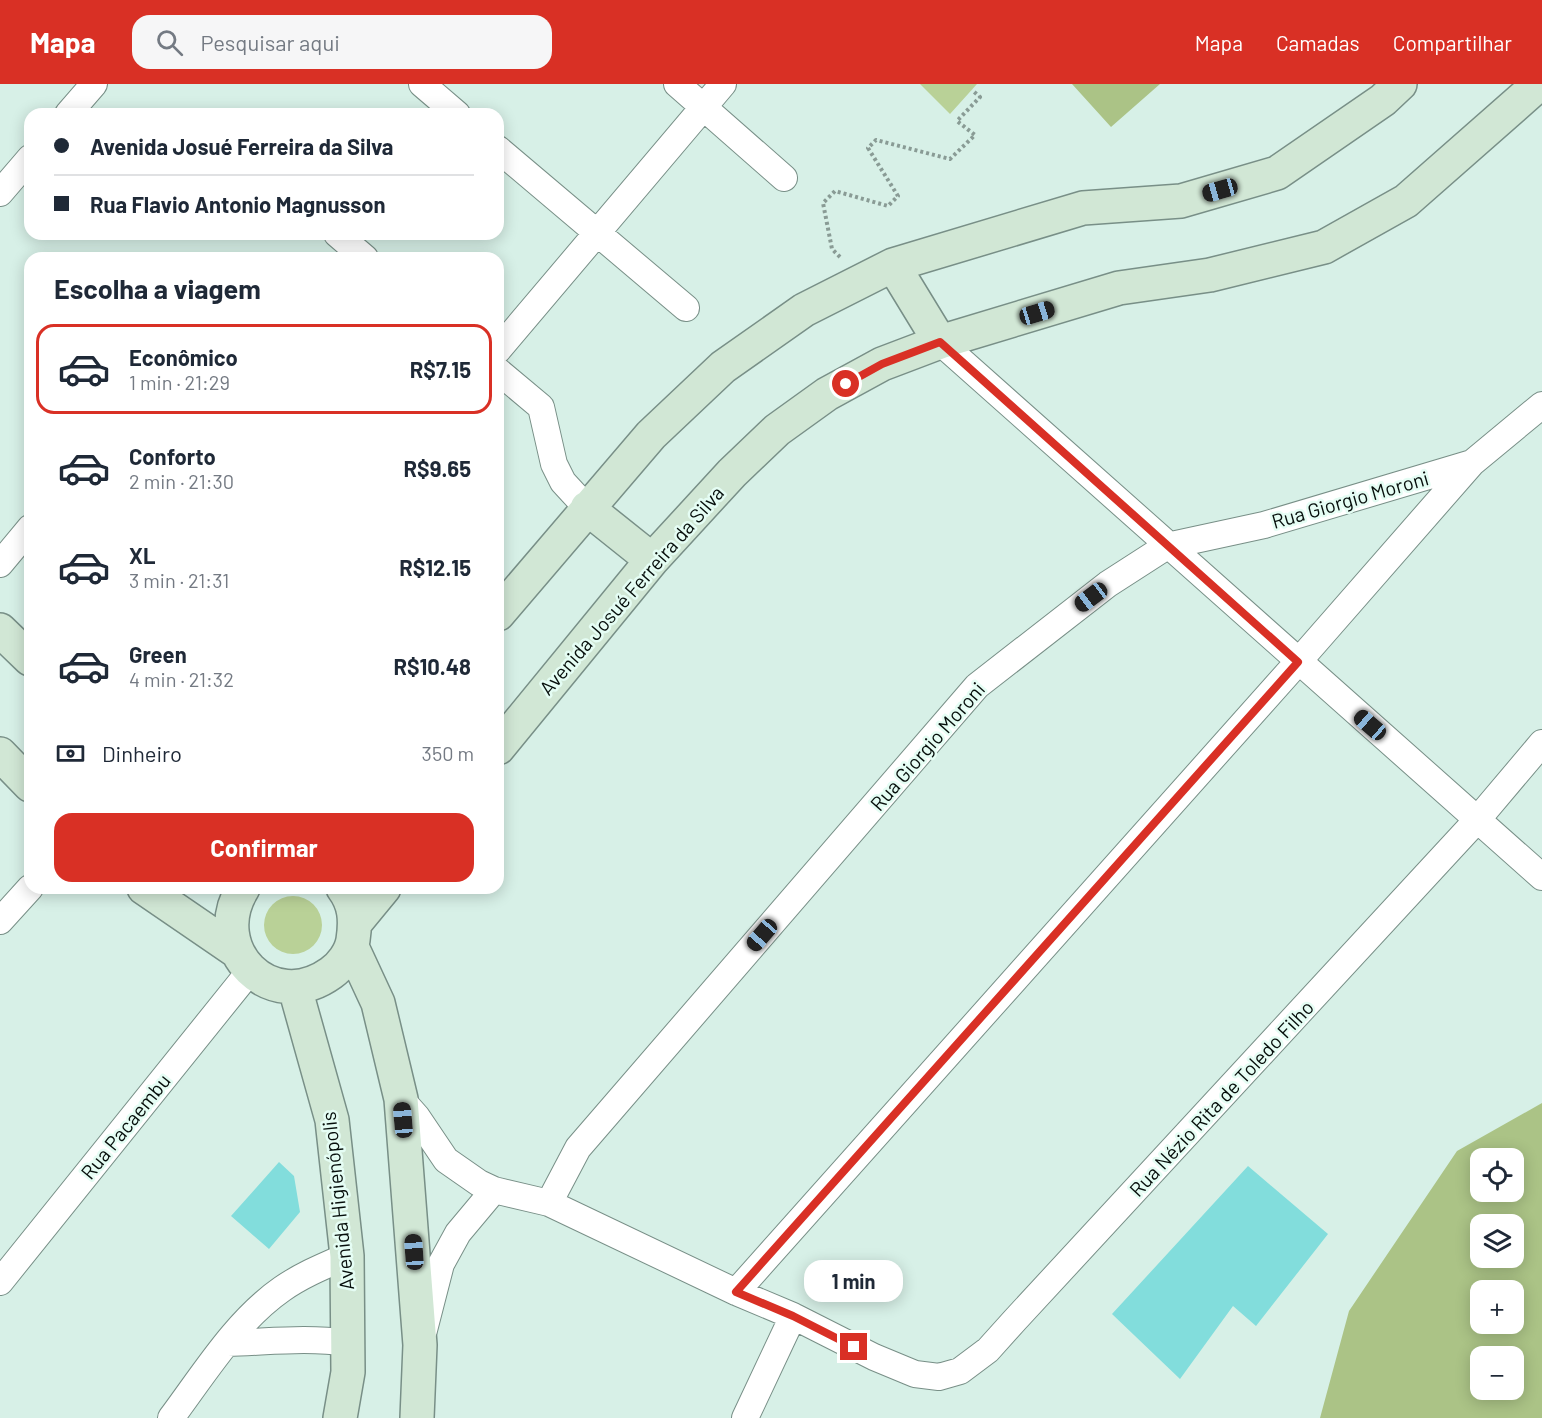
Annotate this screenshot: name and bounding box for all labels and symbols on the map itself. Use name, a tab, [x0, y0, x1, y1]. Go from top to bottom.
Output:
car	[1200, 176, 1240, 204]
car	[1017, 299, 1057, 327]
route start	[832, 370, 859, 397]
street label: Rua Giorgio Moroni	[1269, 465, 1431, 533]
street label: Avenida Josué Ferreira da Silva	[534, 481, 728, 699]
car	[1071, 579, 1111, 615]
street label: Rua Giorgio Moroni	[865, 677, 989, 815]
car	[1351, 706, 1389, 744]
car	[743, 916, 781, 954]
street label: Rua Nézio Rita de Toledo Filho	[1124, 995, 1318, 1201]
street label: Rua Pacaembu	[75, 1068, 175, 1184]
car	[392, 1101, 414, 1139]
street label: Avenida Higienópolis	[316, 1110, 358, 1292]
car	[404, 1233, 424, 1271]
callout: 1 min	[804, 1260, 904, 1302]
route end	[840, 1333, 867, 1360]

